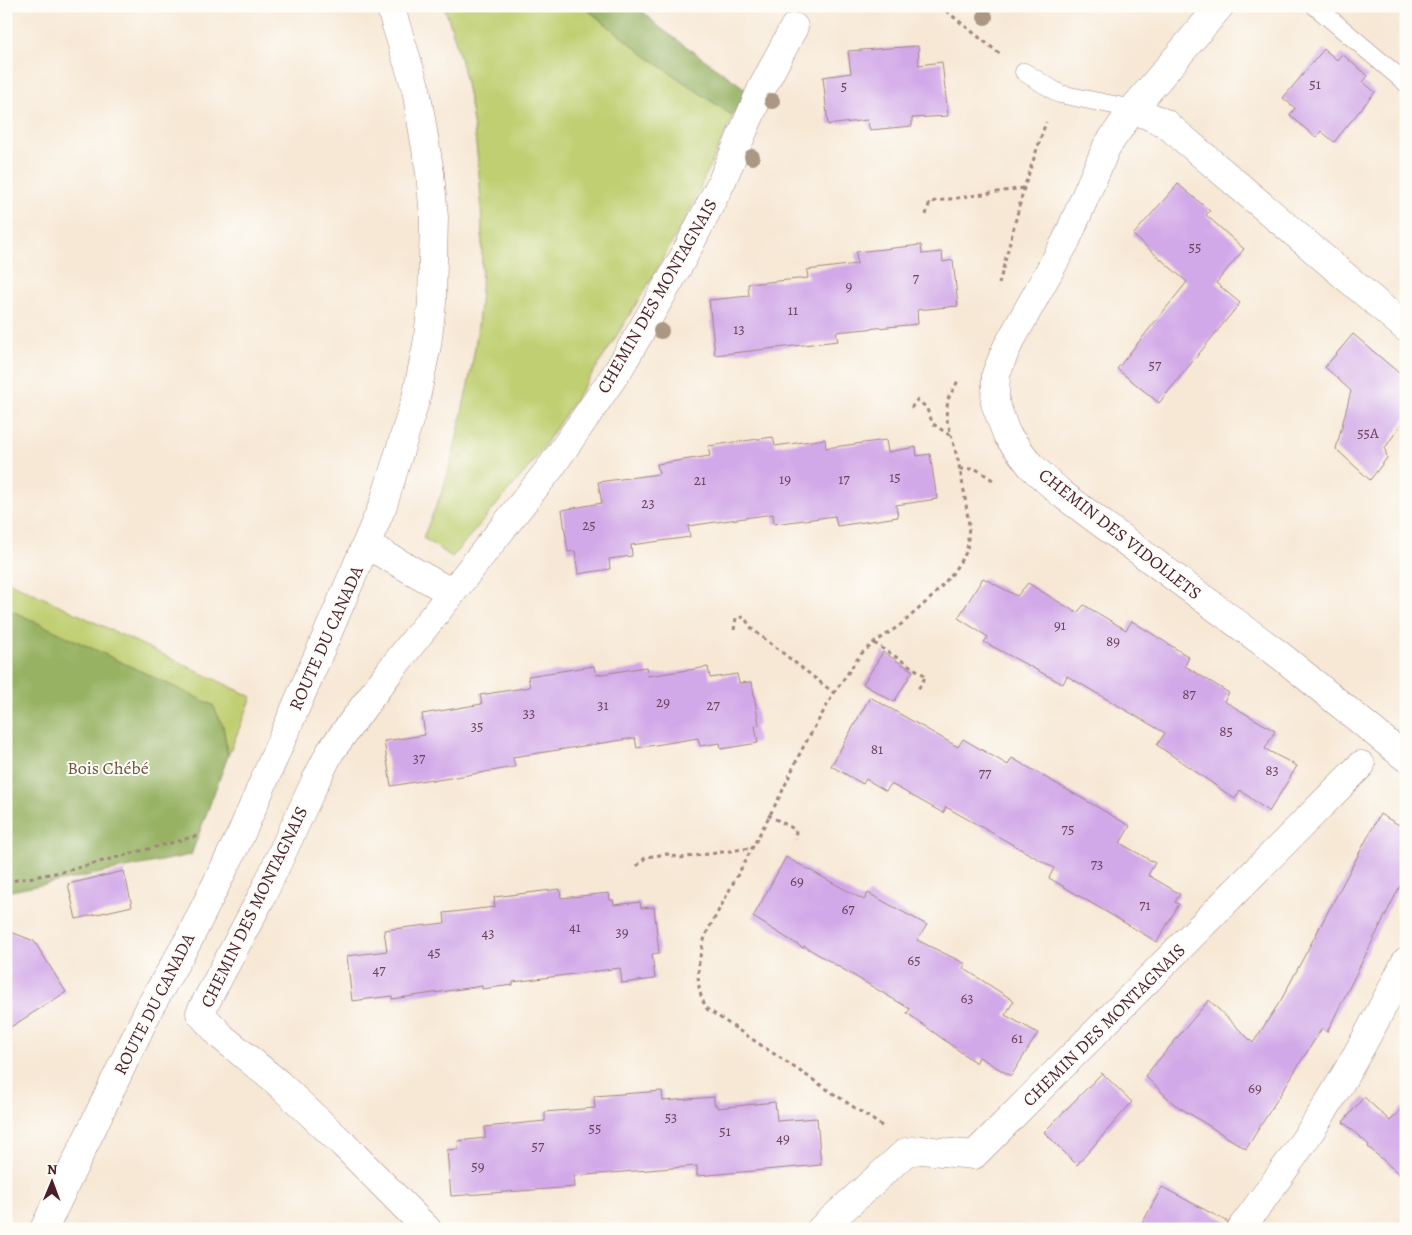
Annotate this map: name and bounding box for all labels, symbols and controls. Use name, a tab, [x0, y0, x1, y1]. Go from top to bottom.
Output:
house number: 51	[1309, 74, 1321, 94]
house number: 5	[841, 76, 847, 96]
street label: CHEMIN DES MONTAGNAIS	[591, 194, 723, 398]
house number: 55	[1189, 237, 1201, 257]
house number: 7	[913, 268, 920, 288]
house number: 9	[846, 276, 853, 296]
house number: 11	[788, 300, 798, 320]
house number: 13	[733, 319, 745, 339]
house number: 57	[1149, 355, 1162, 375]
house number: 55A	[1357, 423, 1379, 443]
street label: CHEMIN DES VIDOLLETS	[1034, 463, 1206, 605]
house number: 15	[889, 467, 901, 487]
house number: 19	[779, 469, 791, 489]
house number: 17	[838, 469, 850, 489]
house number: 21	[694, 470, 706, 490]
house number: 23	[641, 493, 655, 513]
house number: 25	[582, 515, 596, 535]
street label: ROUTE DU CANADA	[283, 561, 369, 714]
house number: 91	[1054, 615, 1066, 635]
house number: 89	[1106, 631, 1120, 651]
house number: 87	[1182, 684, 1196, 704]
house number: 29	[656, 692, 670, 712]
house number: 31	[597, 695, 609, 715]
house number: 27	[706, 695, 720, 715]
house number: 33	[523, 703, 535, 723]
house number: 35	[471, 716, 483, 736]
house number: 85	[1219, 721, 1233, 741]
house number: 81	[871, 739, 883, 759]
house number: 37	[413, 748, 426, 768]
park label: Bois Chébé	[67, 756, 149, 780]
house number: 83	[1265, 760, 1279, 780]
house number: 77	[979, 763, 992, 783]
street label: CHEMIN DES MONTAGNAIS	[195, 802, 313, 1012]
house number: 75	[1062, 819, 1074, 839]
house number: 73	[1091, 854, 1103, 874]
house number: 69	[790, 871, 804, 891]
house number: 71	[1139, 895, 1151, 915]
house number: 67	[841, 899, 855, 919]
house number: 41	[569, 917, 581, 937]
house number: 39	[615, 922, 629, 942]
house number: 43	[481, 923, 495, 943]
street label: ROUTE DU CANADA	[108, 929, 200, 1079]
street label: CHEMIN DES MONTAGNAIS	[1017, 938, 1191, 1112]
house number: 45	[427, 942, 441, 962]
house number: 65	[907, 950, 921, 970]
house number: 47	[372, 960, 386, 980]
house number: 63	[960, 988, 974, 1008]
house number: 61	[1011, 1028, 1023, 1048]
house number: 69	[1248, 1078, 1262, 1098]
house number: 53	[665, 1107, 677, 1127]
house number: 55	[589, 1118, 601, 1138]
house number: 51	[719, 1121, 731, 1141]
house number: 49	[776, 1128, 790, 1148]
house number: 57	[532, 1136, 545, 1156]
house number: 59	[471, 1156, 485, 1176]
north arrow	[28, 1158, 78, 1208]
text: N	[47, 1160, 57, 1179]

